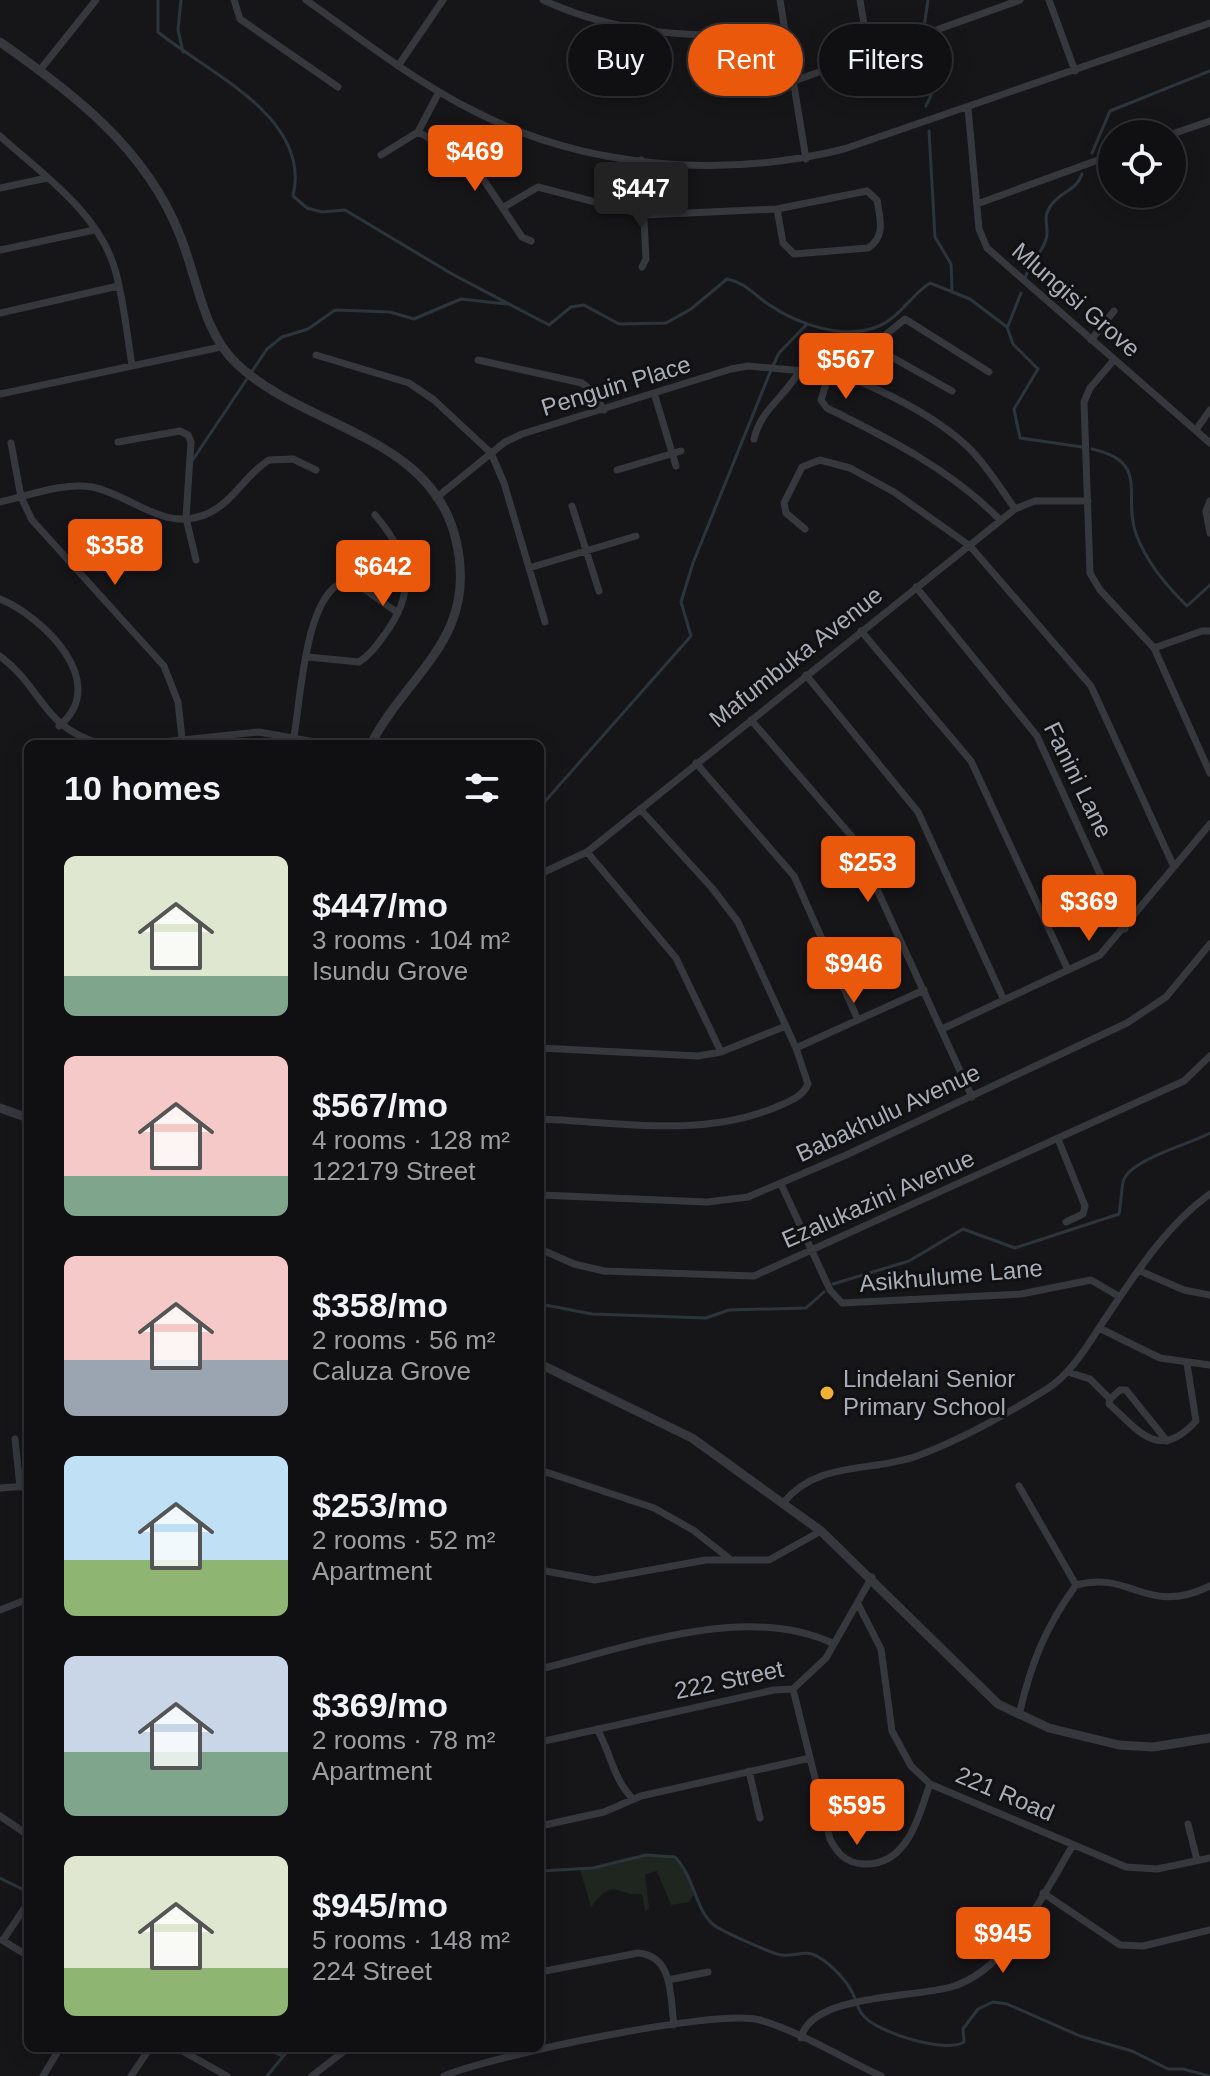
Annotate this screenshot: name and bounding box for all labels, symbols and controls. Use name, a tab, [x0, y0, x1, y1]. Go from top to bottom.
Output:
chip: Buy	[568, 24, 672, 96]
chip: Rent	[688, 24, 803, 96]
chip: Filters	[819, 24, 952, 96]
map controls	[1098, 120, 1186, 208]
button: locate	[1098, 120, 1186, 208]
pin: $469	[428, 125, 522, 193]
text: $469	[446, 136, 504, 166]
pin: $447	[594, 162, 688, 230]
text: $447	[612, 173, 670, 203]
street label: Mlungisi Grove	[1007, 237, 1146, 362]
pin: $567	[799, 333, 893, 401]
text: $567	[817, 344, 875, 374]
street label: Penguin Place	[538, 350, 694, 421]
pin: $358	[68, 519, 162, 587]
text: $358	[86, 530, 144, 560]
pin: $642	[336, 540, 430, 608]
text: $642	[354, 551, 412, 581]
street label: Mafumbuka Avenue	[704, 581, 887, 732]
street label: Fanini Lane	[1039, 717, 1118, 842]
icon: filters	[460, 766, 504, 810]
text: 10 homes	[64, 769, 221, 807]
pin: $253	[821, 836, 915, 904]
text: $253	[839, 847, 897, 877]
pin: $369	[1042, 875, 1136, 943]
text: $447/mo	[312, 886, 448, 924]
text: $369	[1060, 886, 1118, 916]
icon: home	[128, 888, 224, 984]
text: 3 rooms · 104 m²	[312, 925, 510, 955]
pin: $946	[807, 937, 901, 1005]
text: $946	[825, 948, 883, 978]
text: Isundu Grove	[312, 956, 468, 986]
street label: Babakhulu Avenue	[792, 1058, 984, 1167]
text: $567/mo	[312, 1086, 448, 1124]
icon: home	[128, 1088, 224, 1184]
text: 4 rooms · 128 m²	[312, 1125, 510, 1155]
street label: Ezalukazini Avenue	[777, 1144, 978, 1253]
text: 122179 Street	[312, 1156, 475, 1186]
street label: Asikhulume Lane	[858, 1254, 1044, 1297]
text: $358/mo	[312, 1286, 448, 1324]
icon: home	[128, 1288, 224, 1384]
text: 2 rooms · 56 m²	[312, 1325, 496, 1355]
text: Caluza Grove	[312, 1356, 471, 1386]
place label: Lindelani Senior Primary School	[843, 1365, 1015, 1420]
marker: Lindelani Senior Primary School	[818, 1384, 836, 1402]
text: $253/mo	[312, 1486, 448, 1524]
icon: home	[128, 1488, 224, 1584]
text: 2 rooms · 52 m²	[312, 1525, 496, 1555]
text: Apartment	[312, 1556, 432, 1586]
street label: 222 Street	[672, 1655, 786, 1704]
text: $369/mo	[312, 1686, 448, 1724]
icon: home	[128, 1688, 224, 1784]
text: 2 rooms · 78 m²	[312, 1725, 496, 1755]
text: Apartment	[312, 1756, 432, 1786]
street label: 221 Road	[952, 1761, 1058, 1826]
pin: $595	[810, 1779, 904, 1847]
text: $595	[828, 1790, 886, 1820]
text: $945/mo	[312, 1886, 448, 1924]
icon: home	[128, 1888, 224, 1984]
pin: $945	[956, 1907, 1050, 1975]
text: $945	[974, 1918, 1032, 1948]
text: 5 rooms · 148 m²	[312, 1925, 510, 1955]
text: 224 Street	[312, 1956, 432, 1986]

